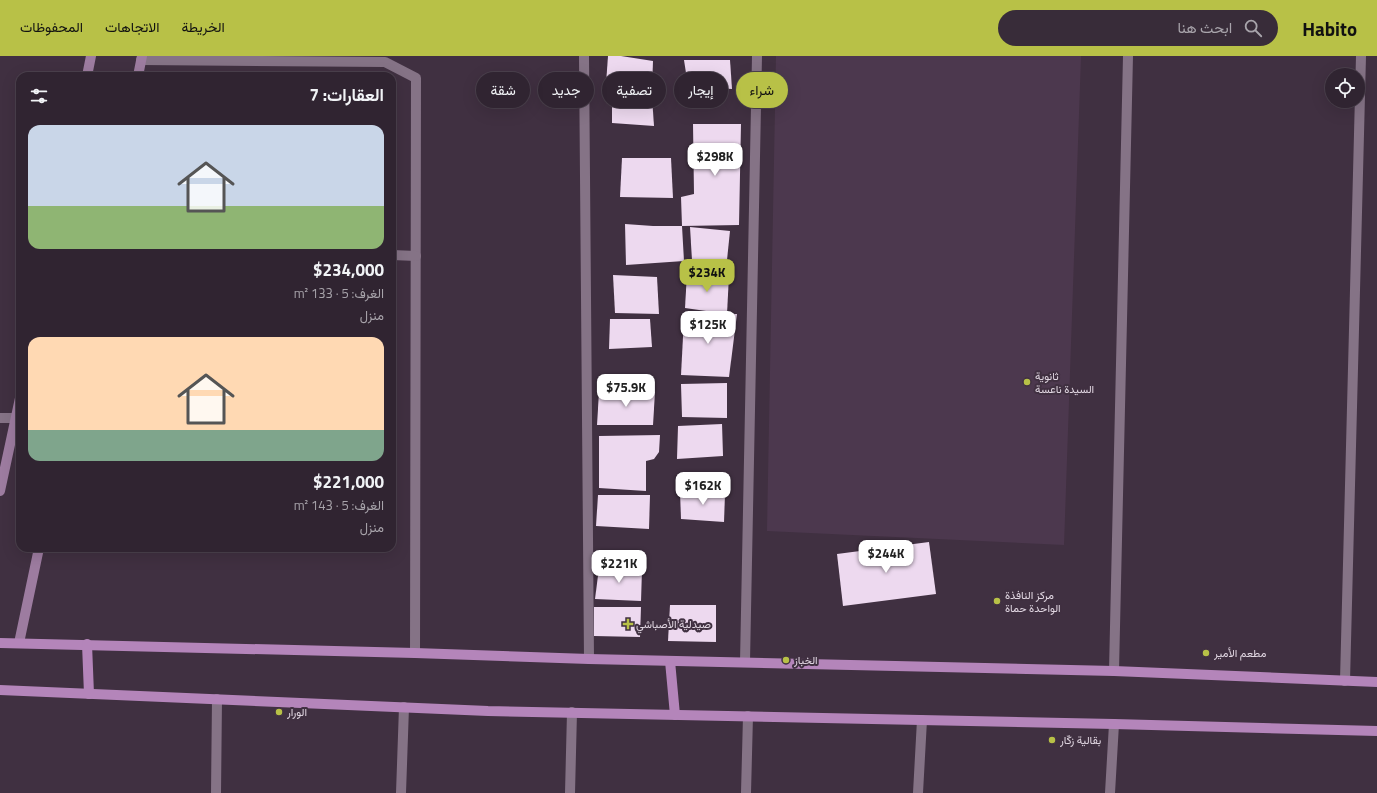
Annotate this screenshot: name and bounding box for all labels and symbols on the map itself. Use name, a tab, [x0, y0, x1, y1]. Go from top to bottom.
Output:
pin: $298K	[687, 143, 743, 177]
pin: $234K	[679, 259, 735, 293]
pin: $125K	[680, 311, 736, 345]
place label: ثانوية السيدة ناعسة	[1035, 368, 1094, 397]
pin: $75.9K	[593, 374, 659, 408]
marker: ثانوية السيدة ناعسة	[1022, 377, 1032, 387]
pin: $162K	[675, 472, 731, 506]
pin: $244K	[858, 540, 914, 574]
pin: $221K	[591, 550, 647, 584]
place label: مركز النافذة الواحدة حماة	[1005, 587, 1061, 616]
marker: مركز النافذة الواحدة حماة	[992, 596, 1002, 606]
place label: صيدلية الأصباشي	[636, 616, 711, 634]
marker: صيدلية الأصباشي	[623, 619, 633, 629]
place label: مطعم الأمير	[1213, 645, 1266, 661]
marker: مطعم الأمير	[1201, 648, 1211, 658]
place label: الخباز	[793, 652, 818, 668]
marker: الخباز	[781, 655, 791, 665]
place label: الورار	[286, 704, 307, 720]
marker: الورار	[274, 707, 284, 717]
place label: بقالية زكّار	[1059, 732, 1101, 748]
marker: بقالية زكّار	[1047, 735, 1057, 745]

